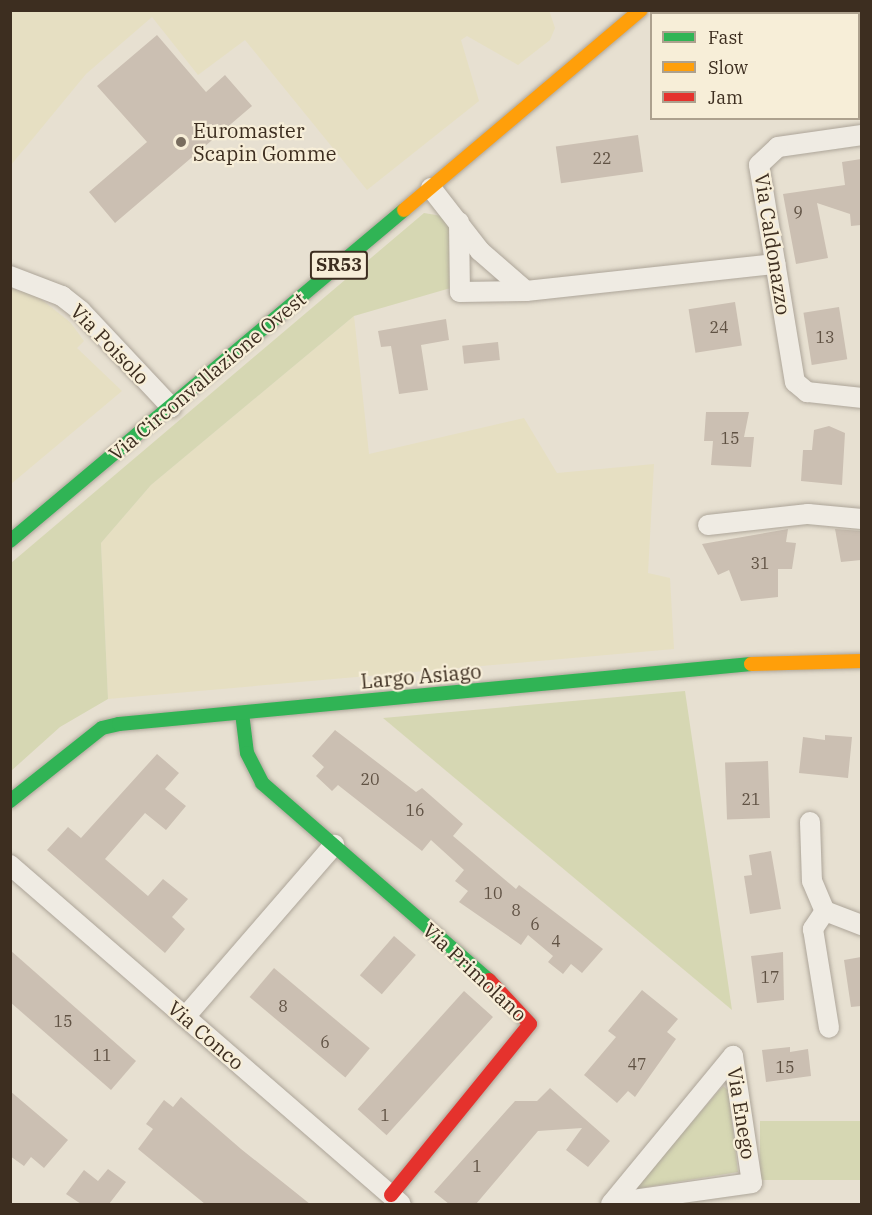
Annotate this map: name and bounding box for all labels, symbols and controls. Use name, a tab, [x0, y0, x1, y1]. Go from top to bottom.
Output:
legend	[650, 12, 860, 120]
text: Fast	[708, 26, 743, 49]
text: Slow	[708, 56, 748, 79]
text: Jam	[708, 86, 743, 109]
place label: Euromaster Scapin Gomme	[193, 118, 336, 165]
marker: Euromaster Scapin Gomme	[174, 135, 188, 149]
house number: 22	[592, 148, 612, 168]
street label: Via Caldonazzo	[750, 172, 796, 316]
house number: 9	[793, 202, 803, 222]
road number: SR53	[309, 250, 369, 280]
street label: Via Circonvallazione Ovest	[104, 287, 310, 465]
street label: Via Poisolo	[66, 299, 154, 389]
house number: 24	[709, 317, 729, 337]
house number: 13	[815, 327, 835, 347]
house number: 15	[720, 428, 740, 448]
house number: 31	[750, 553, 770, 573]
street label: Largo Asiago	[360, 659, 482, 693]
house number: 20	[360, 769, 380, 789]
house number: 21	[741, 789, 761, 809]
house number: 16	[405, 800, 425, 820]
house number: 10	[483, 883, 503, 903]
house number: 8	[511, 900, 521, 920]
house number: 6	[530, 914, 540, 934]
street label: Via Primolano	[418, 918, 532, 1026]
house number: 4	[551, 931, 561, 951]
house number: 17	[760, 967, 780, 987]
street label: Via Conco	[163, 995, 249, 1075]
house number: 8	[278, 996, 288, 1016]
house number: 15	[53, 1011, 73, 1031]
house number: 6	[320, 1032, 330, 1052]
house number: 11	[92, 1045, 112, 1065]
house number: 47	[627, 1054, 647, 1074]
house number: 15	[775, 1057, 795, 1077]
street label: Via Enego	[723, 1065, 761, 1161]
house number: 1	[380, 1105, 390, 1125]
house number: 1	[472, 1156, 482, 1176]

